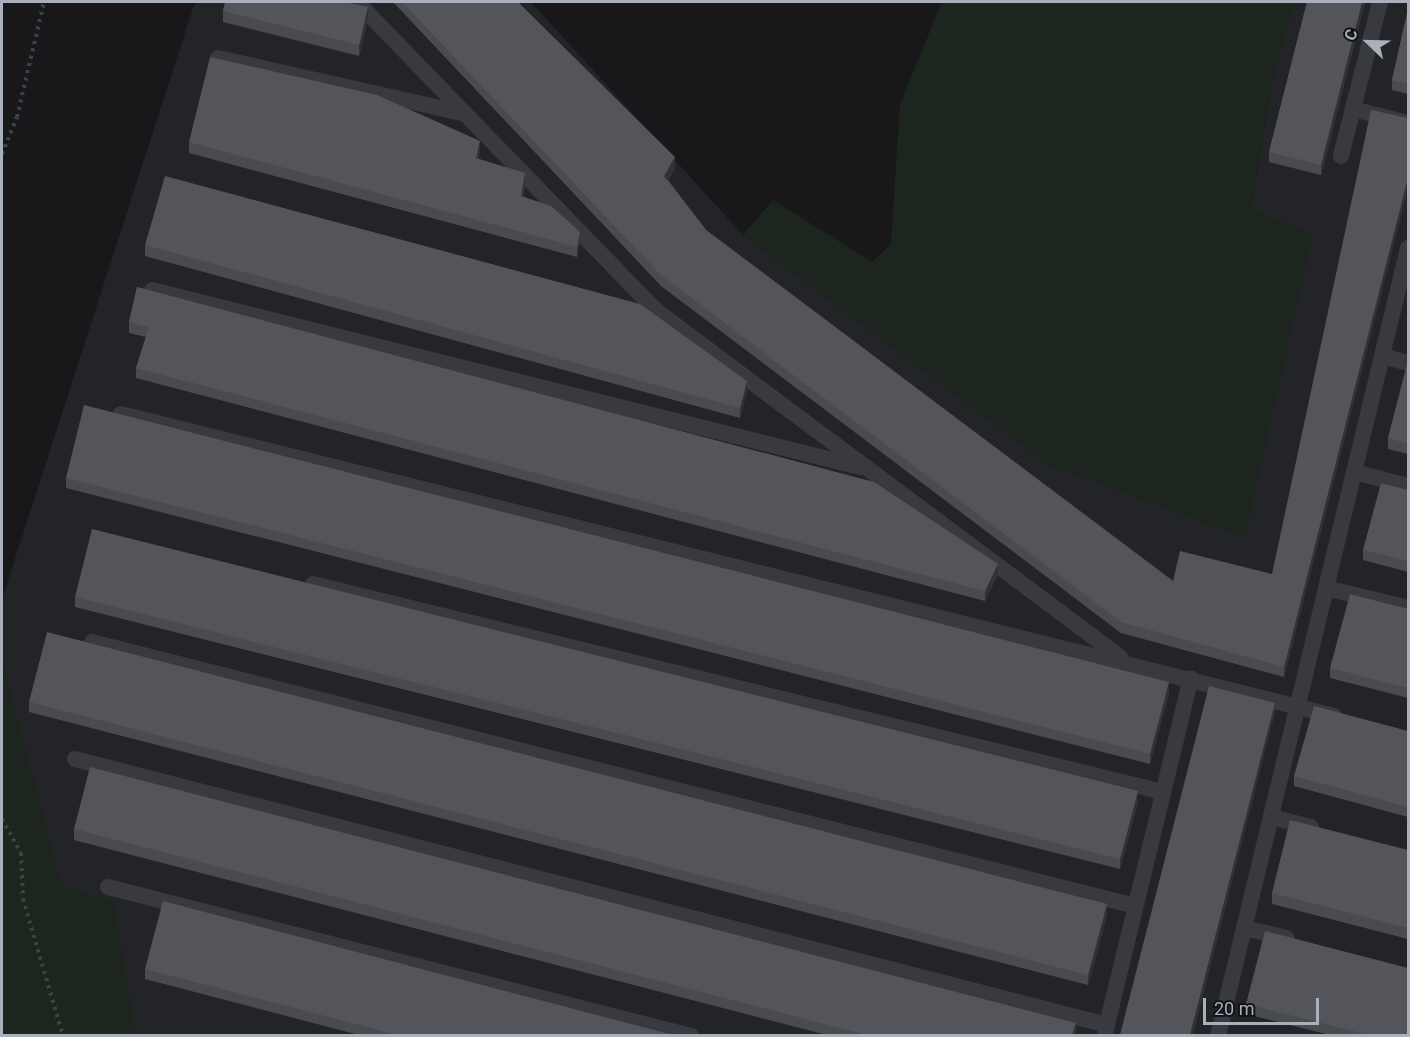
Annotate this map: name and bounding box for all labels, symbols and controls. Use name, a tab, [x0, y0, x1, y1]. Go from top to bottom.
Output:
north arrow	[1338, 12, 1398, 72]
text: С	[1340, 26, 1362, 43]
scale bar	[1206, 986, 1322, 1024]
text: 20 m	[1214, 998, 1254, 1019]

